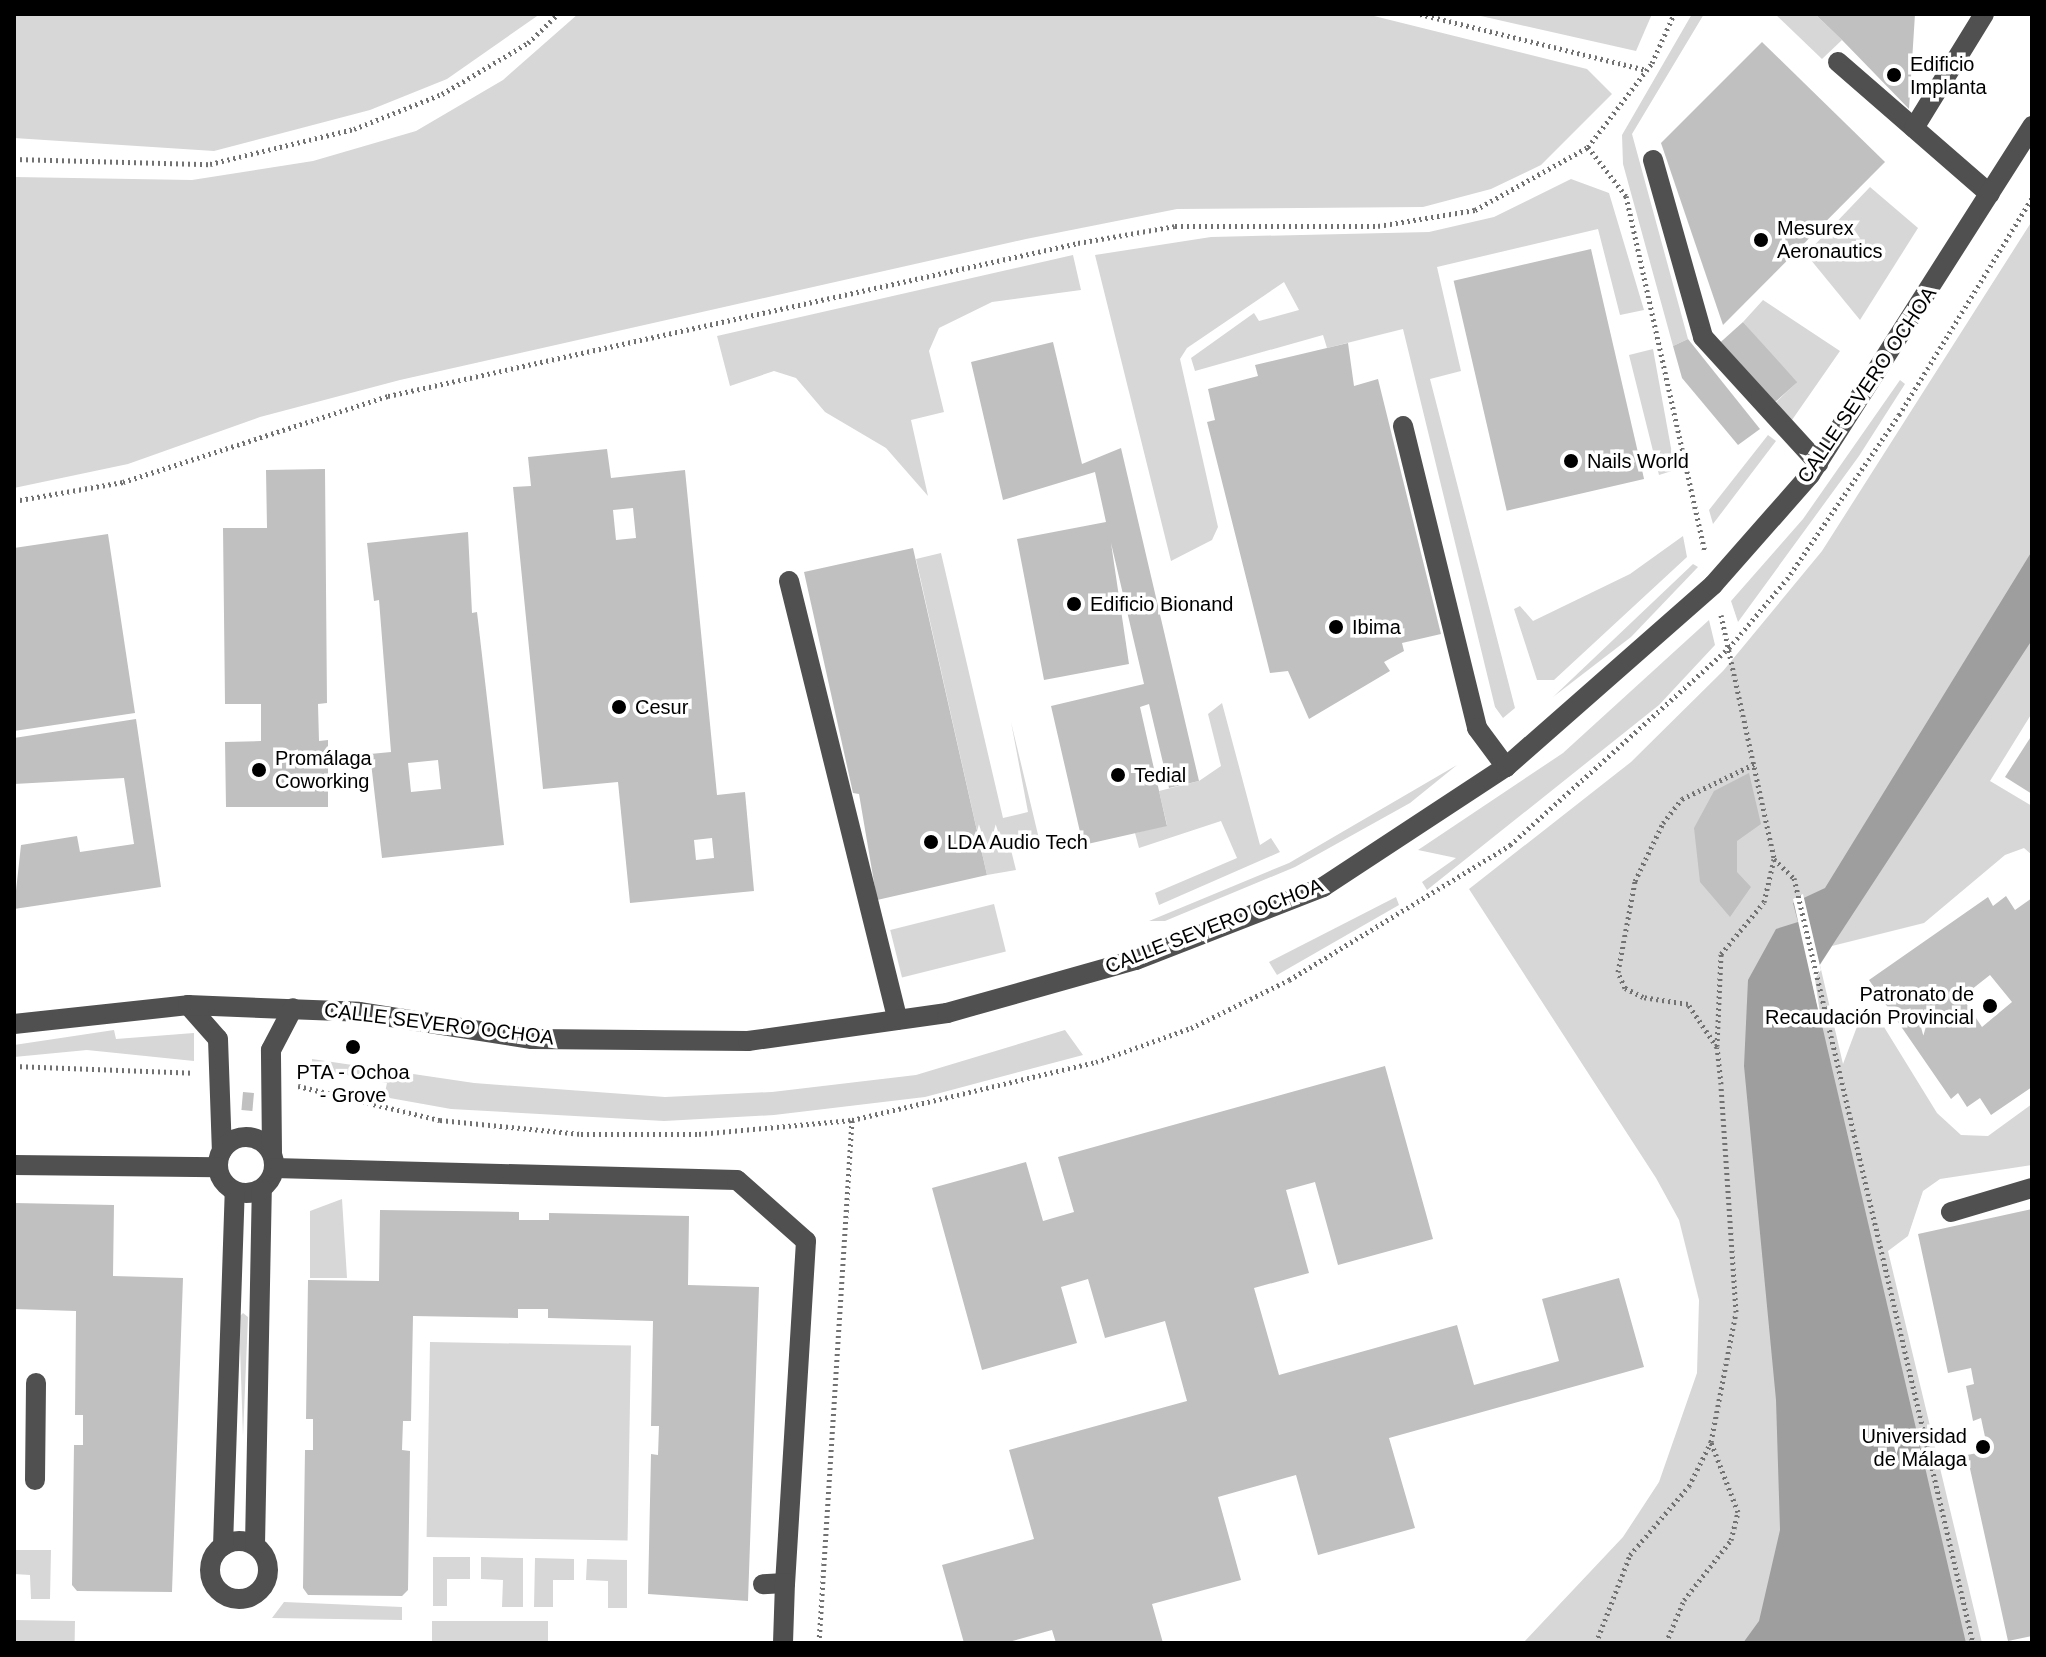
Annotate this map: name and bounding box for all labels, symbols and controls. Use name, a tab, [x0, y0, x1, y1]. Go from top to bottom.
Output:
place label: Edificio Implanta	[1910, 52, 1987, 99]
marker: Edificio Implanta	[1885, 66, 1903, 84]
place label: Mesurex Aeronautics	[1777, 216, 1883, 263]
marker: Mesurex Aeronautics	[1752, 231, 1770, 249]
street label: CALLE SEVERO OCHOA	[1792, 282, 1942, 488]
place label: Nails World	[1587, 449, 1689, 473]
marker: Nails World	[1562, 452, 1580, 470]
place label: Edificio Bionand	[1090, 592, 1233, 616]
marker: Edificio Bionand	[1065, 595, 1083, 613]
place label: Ibima	[1352, 615, 1401, 639]
marker: Ibima	[1327, 618, 1345, 636]
place label: Cesur	[635, 695, 688, 719]
marker: Cesur	[610, 698, 628, 716]
place label: Promálaga Coworking	[275, 746, 372, 793]
marker: Promálaga Coworking	[250, 761, 268, 779]
place label: Tedial	[1134, 763, 1186, 787]
marker: Tedial	[1109, 766, 1127, 784]
place label: LDA Audio Tech	[947, 830, 1090, 854]
marker: LDA Audio Tech	[922, 833, 940, 851]
street label: CALLE SEVERO OCHOA	[1102, 873, 1326, 979]
place label: Patronato de Recaudación Provincial	[1765, 982, 1974, 1029]
marker: Patronato de Recaudación Provincial	[1981, 997, 1999, 1015]
street label: CALLE SEVERO OCHOA	[323, 998, 555, 1050]
marker: PTA - Ochoa - Grove	[344, 1038, 362, 1056]
place label: PTA - Ochoa - Grove	[296, 1060, 410, 1107]
place label: Universidad de Málaga	[1861, 1424, 1967, 1471]
marker: Universidad de Málaga	[1974, 1438, 1992, 1456]

